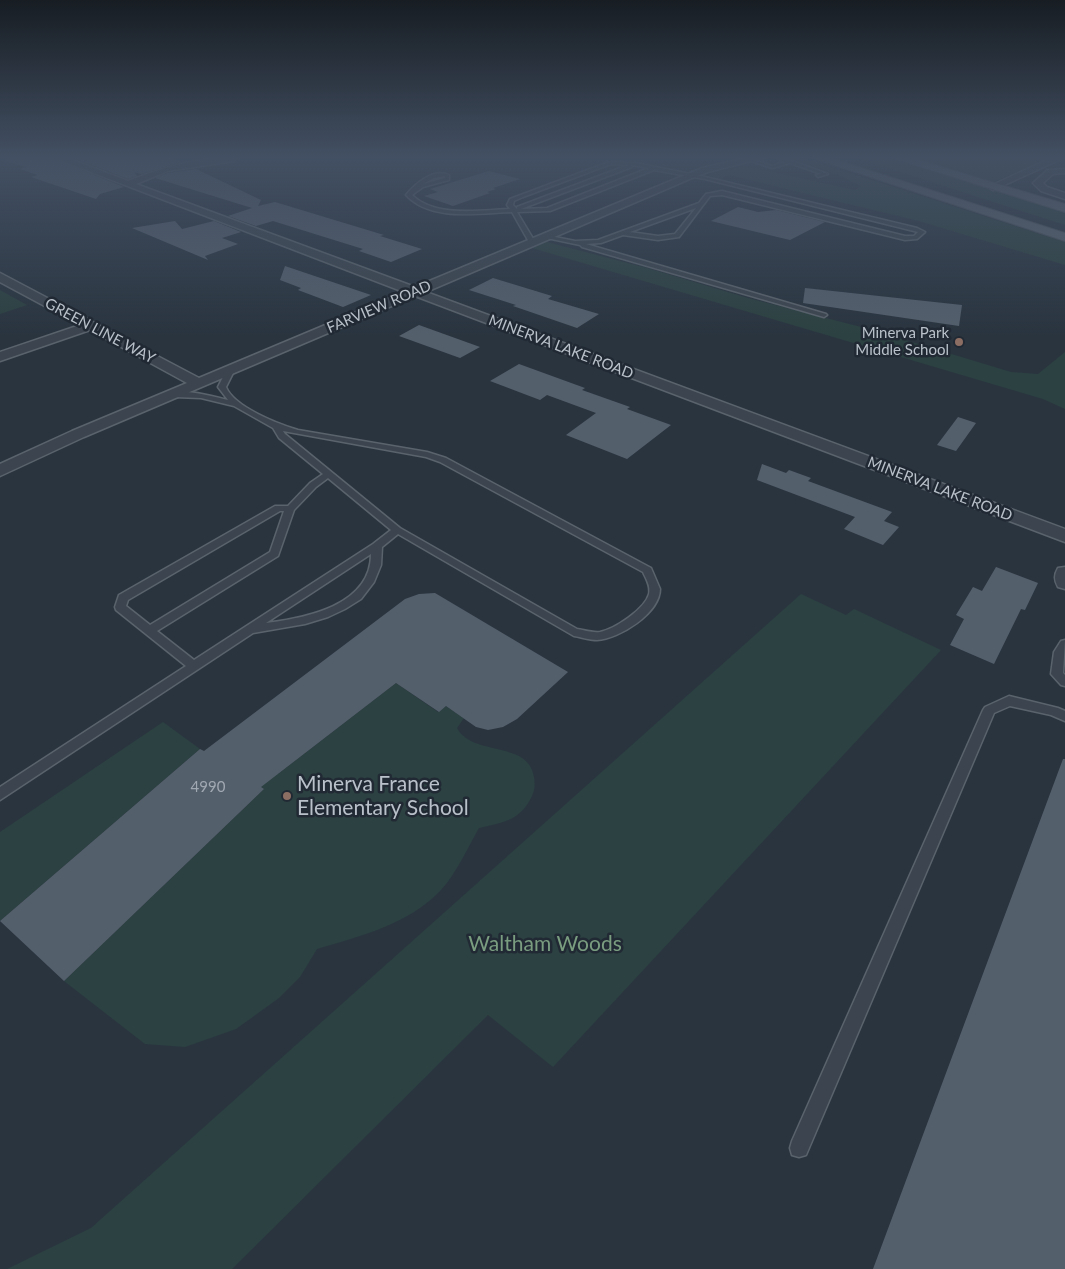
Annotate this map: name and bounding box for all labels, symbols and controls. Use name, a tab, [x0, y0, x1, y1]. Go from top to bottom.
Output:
street label: FARVIEW ROAD	[324, 277, 434, 337]
street label: GREEN LINE WAY	[42, 294, 158, 368]
street label: MINERVA LAKE ROAD	[486, 311, 636, 383]
place label: Minerva Park Middle School	[855, 324, 949, 359]
marker: Minerva Park Middle School	[953, 336, 965, 348]
street label: MINERVA LAKE ROAD	[865, 453, 1015, 525]
place label: Minerva France Elementary School	[297, 771, 469, 821]
house number: 4990	[191, 778, 225, 796]
marker: Minerva France Elementary School	[281, 790, 293, 802]
park label: Waltham Woods	[468, 931, 622, 957]

